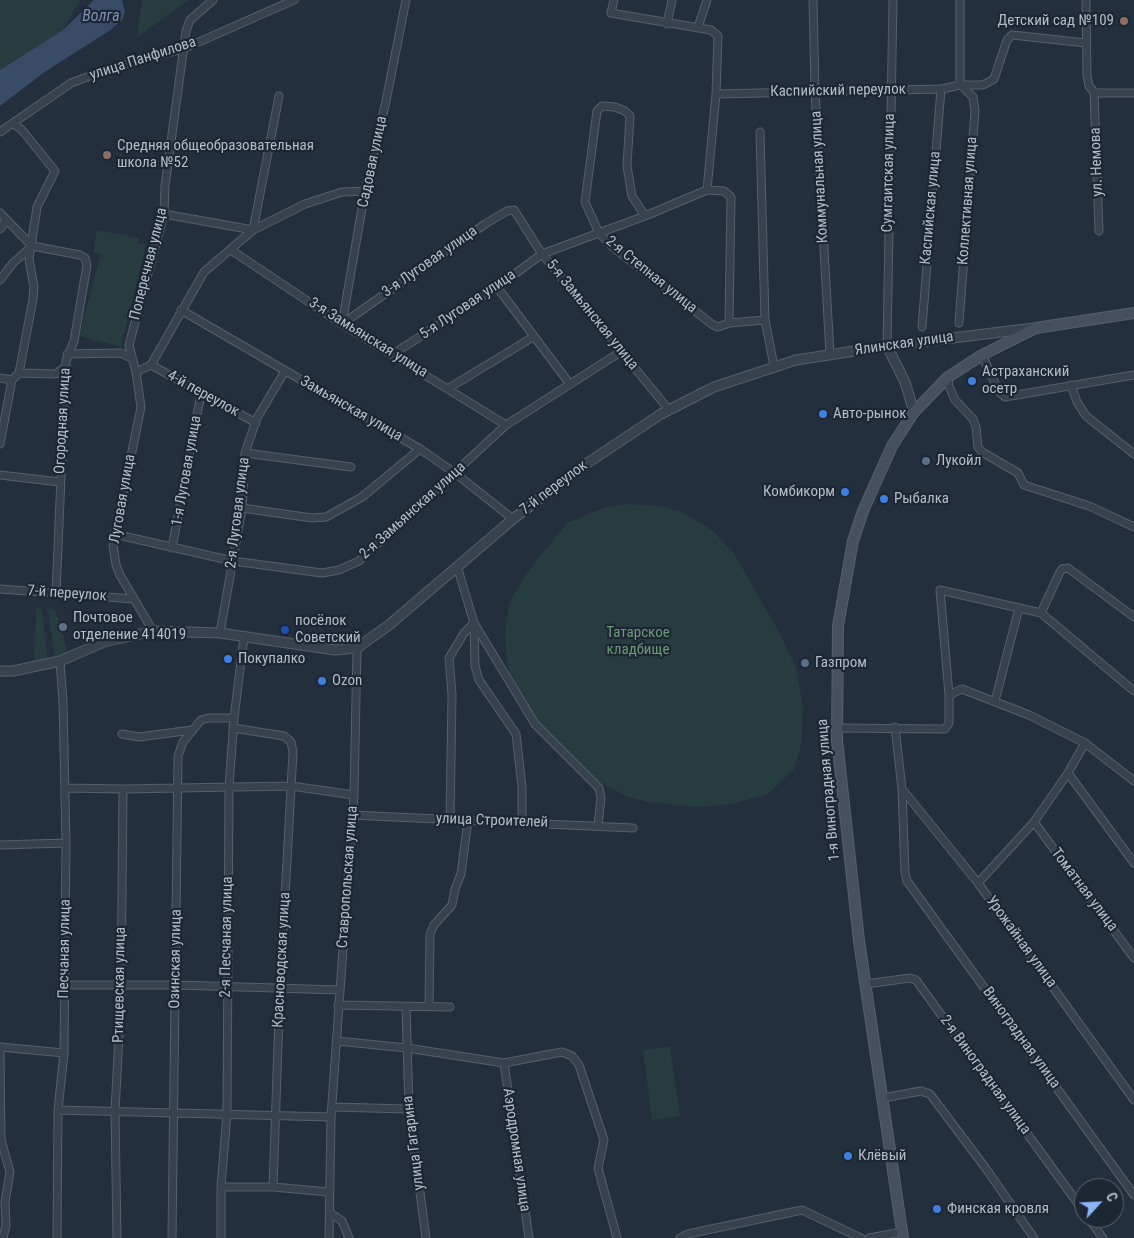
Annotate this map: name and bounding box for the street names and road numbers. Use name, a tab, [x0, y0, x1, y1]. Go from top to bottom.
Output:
street label: улица Панфилова	[88, 33, 198, 85]
street label: Каспийский переулок	[770, 81, 906, 101]
street label: Коммунальная улица	[808, 110, 832, 244]
street label: Сумгаитская улица	[879, 113, 899, 233]
street label: Садовая улица	[355, 115, 391, 209]
street label: ул. Немова	[1087, 127, 1107, 197]
street label: Коллективная улица	[955, 136, 981, 266]
street label: Каспийская улица	[917, 151, 945, 265]
street label: Поперечная улица	[126, 206, 172, 322]
street label: 3-я Луговая улица	[379, 223, 481, 301]
street label: 2-я Степная улица	[602, 233, 700, 317]
street label: 5-я Замьянская улица	[542, 256, 642, 374]
street label: 5-я Луговая улица	[417, 266, 519, 344]
street label: 3-я Замьянская улица	[305, 294, 431, 382]
street label: Ялинская улица	[853, 328, 955, 360]
street label: 4-й переулок	[164, 367, 242, 421]
street label: Огородная улица	[51, 368, 75, 474]
street label: Замьянская улица	[297, 372, 405, 446]
street label: 1-я Луговая улица	[168, 414, 206, 528]
street label: Луговая улица	[106, 453, 140, 545]
street label: 2-я Луговая улица	[222, 456, 254, 570]
street label: 7-й переулок	[517, 457, 591, 519]
street label: 2-я Замьянская улица	[356, 459, 470, 563]
street label: 7-й переулок	[27, 582, 107, 606]
street label: 1-я Виноградная улица	[814, 718, 844, 862]
street label: Ставропольская улица	[334, 805, 362, 949]
street label: улица Строителей	[436, 810, 548, 832]
street label: Томатная улица	[1047, 845, 1121, 935]
street label: 2-я Песчаная улица	[217, 876, 237, 998]
street label: Красноводская улица	[269, 892, 295, 1028]
street label: Урожайная улица	[982, 893, 1060, 991]
street label: Песчаная улица	[55, 899, 75, 999]
street label: Озинская улица	[166, 909, 186, 1009]
street label: Ртищевская улица	[110, 927, 130, 1043]
street label: Виноградная улица	[978, 984, 1064, 1092]
street label: 2-я Виноградная улица	[936, 1012, 1034, 1138]
street label: Аэродромная улица	[498, 1087, 534, 1213]
street label: улица Гагарина	[399, 1095, 429, 1191]

